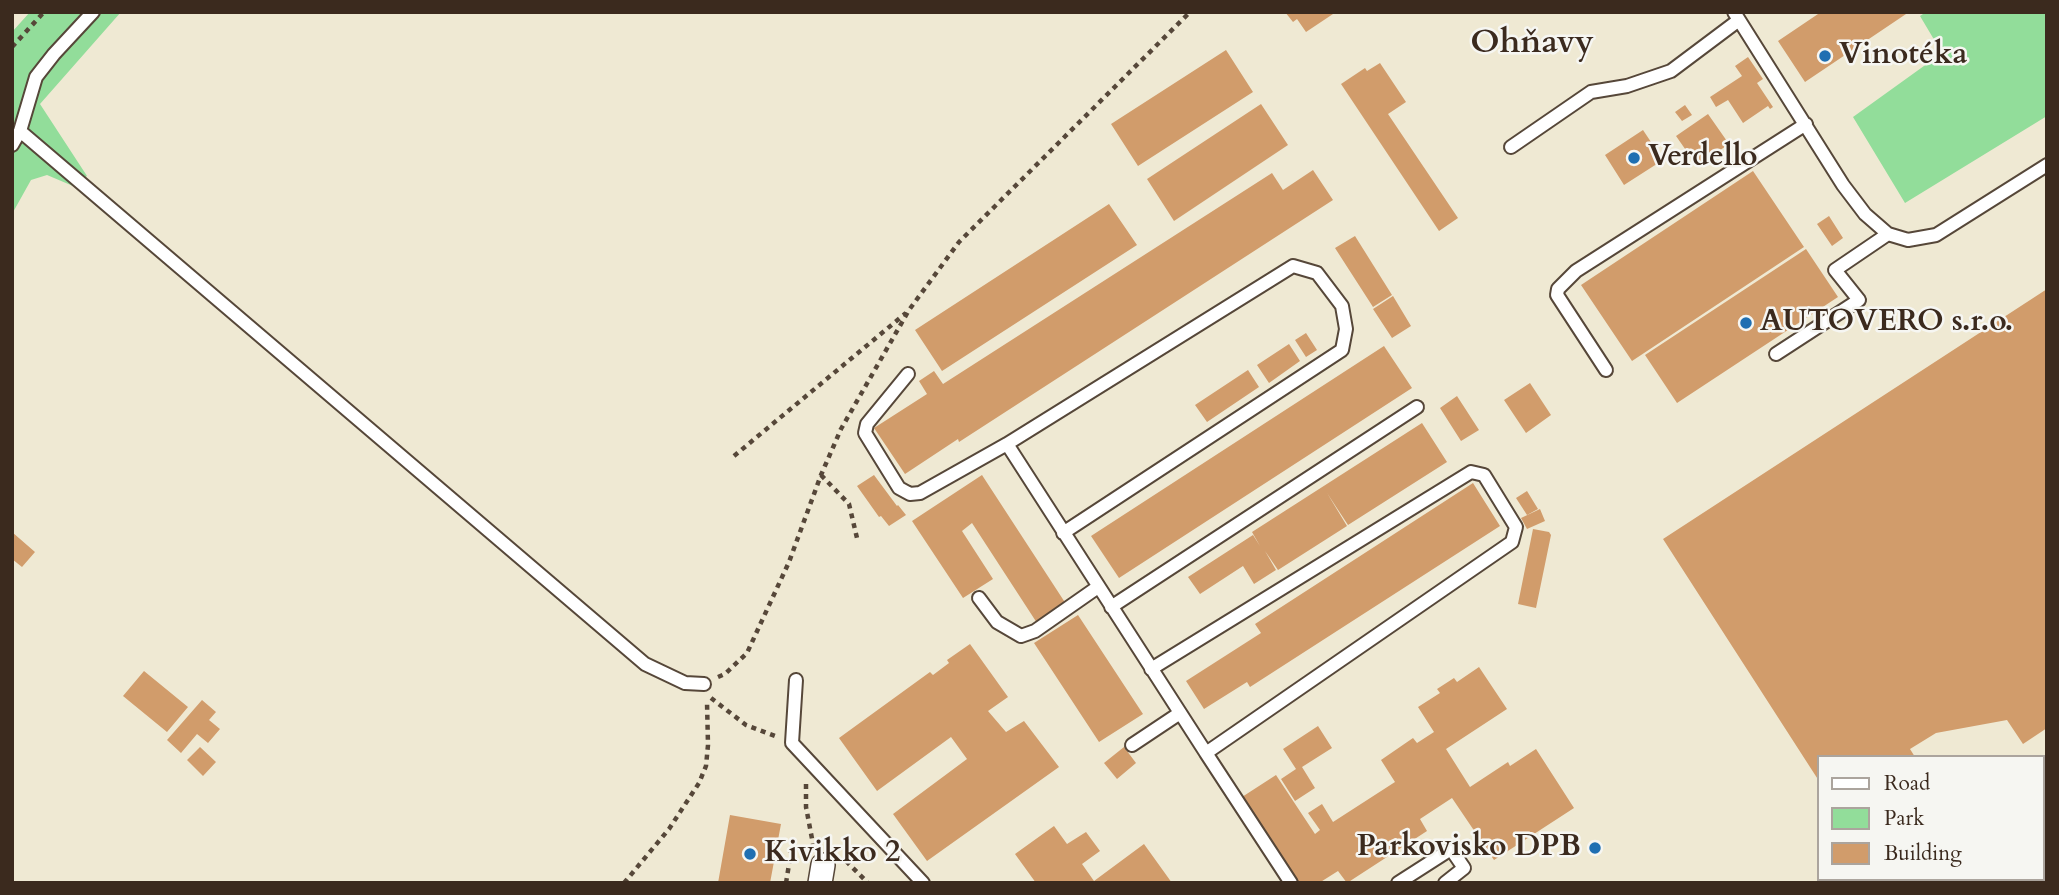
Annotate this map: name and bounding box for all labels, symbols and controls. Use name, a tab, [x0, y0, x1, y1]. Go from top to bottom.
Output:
district label: Ohňavy	[1470, 24, 1594, 64]
place label: Vinotéka	[1839, 38, 1967, 74]
marker: Vinotéka	[1817, 48, 1833, 64]
place label: Verdello	[1648, 140, 1758, 176]
marker: Verdello	[1626, 150, 1642, 166]
place label: AUTOVERO s.r.o.	[1760, 305, 2013, 341]
marker: AUTOVERO s.r.o.	[1738, 315, 1754, 331]
legend	[1818, 755, 2045, 881]
text: Road	[1884, 769, 1930, 798]
text: Park	[1884, 804, 1924, 833]
place label: Parkovisko DPB	[1357, 830, 1581, 866]
place label: Kivikko 2	[764, 836, 900, 872]
text: Building	[1884, 839, 1962, 868]
marker: Parkovisko DPB	[1587, 840, 1603, 856]
marker: Kivikko 2	[742, 846, 758, 862]

